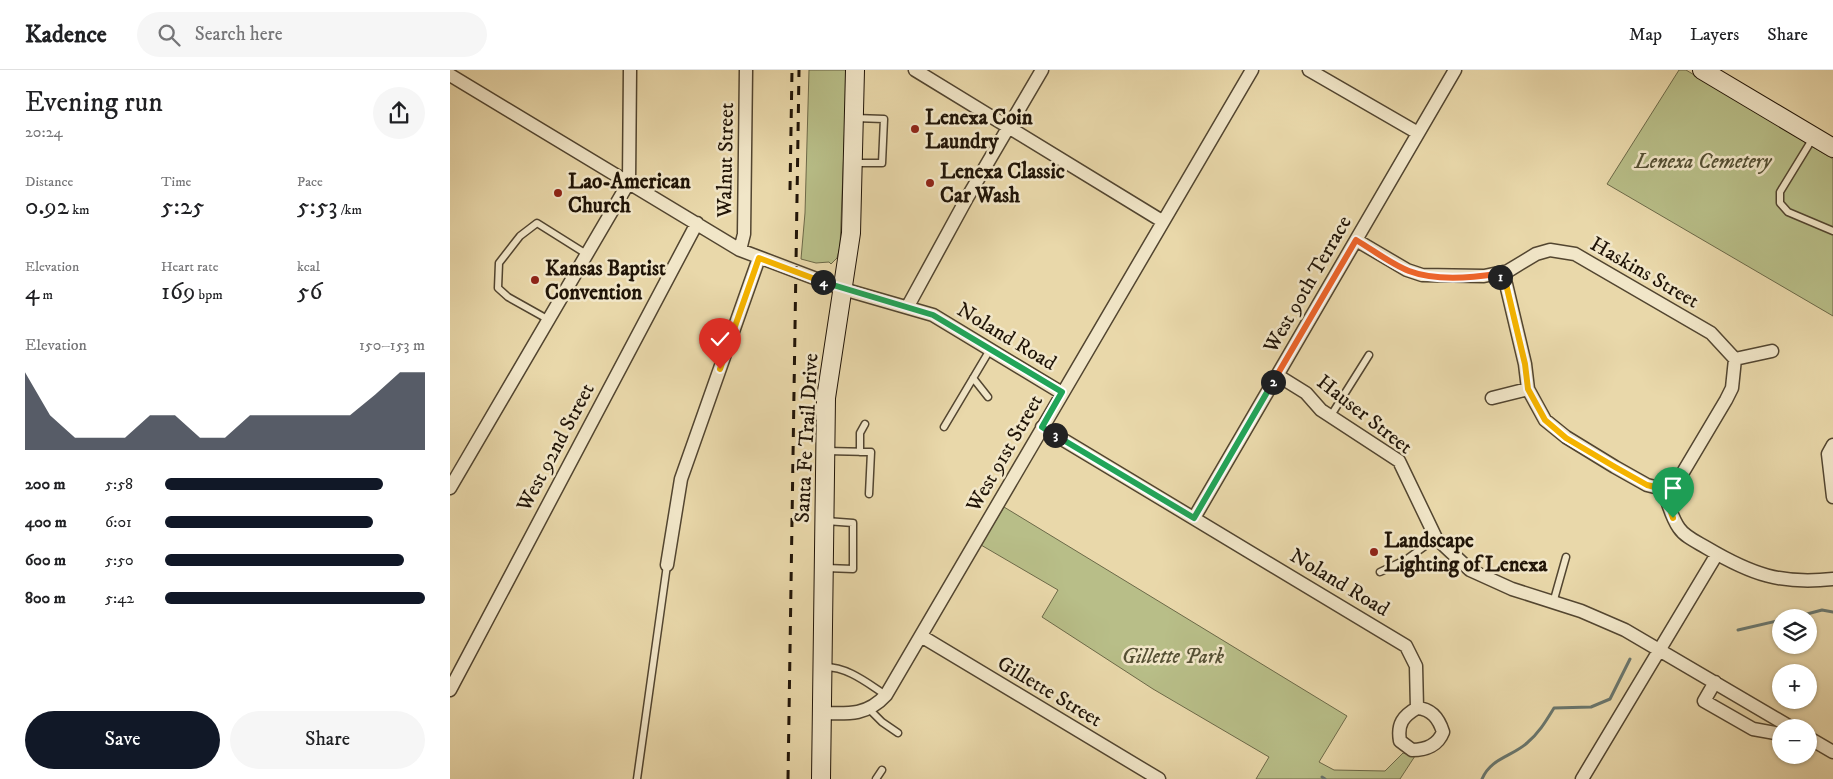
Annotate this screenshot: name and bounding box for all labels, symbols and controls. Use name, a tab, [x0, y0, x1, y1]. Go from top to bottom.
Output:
search box	[137, 12, 487, 57]
text: Kadence	[25, 20, 107, 50]
icon: search	[155, 21, 183, 49]
text: Search here	[195, 23, 283, 46]
text: Map	[1629, 24, 1662, 46]
text: Layers	[1690, 24, 1739, 46]
text: Share	[1767, 24, 1808, 46]
text: Evening run	[25, 85, 163, 120]
button: share	[373, 87, 425, 139]
street label: Walnut Street	[712, 102, 740, 219]
place label: Lenexa Coin Laundry	[925, 105, 1034, 155]
text: 20:24	[25, 122, 63, 142]
marker: Lenexa Coin Laundry	[909, 123, 921, 135]
park label: Lenexa Cemetery	[1634, 149, 1773, 175]
place label: Lenexa Classic Car Wash	[940, 159, 1065, 209]
place label: Lao-American Church	[568, 169, 692, 219]
text: Distance	[25, 173, 73, 191]
text: Time	[161, 173, 191, 191]
text: Pace	[297, 173, 323, 191]
marker: Lenexa Classic Car Wash	[924, 177, 936, 189]
marker: Lao-American Church	[552, 187, 564, 199]
text: 0.92	[25, 191, 69, 222]
text: 5:25	[161, 191, 205, 222]
text: 5:53	[297, 191, 338, 222]
text: km	[69, 201, 90, 219]
text: /km	[338, 201, 362, 219]
street label: West 90th Terrace	[1258, 211, 1358, 359]
street label: Haskins Street	[1585, 231, 1704, 315]
place label: Kansas Baptist Convention	[545, 256, 666, 306]
text: Elevation	[25, 258, 79, 276]
text: Heart rate	[161, 258, 218, 276]
text: kcal	[297, 258, 320, 276]
pin: 1	[1488, 264, 1512, 290]
text: 1	[1498, 268, 1503, 286]
pin: 4	[810, 270, 836, 294]
text: 4	[819, 273, 828, 291]
marker: Kansas Baptist Convention	[529, 274, 541, 286]
text: 4	[25, 276, 39, 307]
text: 169	[161, 276, 196, 307]
text: 56	[297, 276, 322, 307]
text: m	[39, 286, 53, 304]
text: bpm	[196, 286, 223, 304]
street label: Noland Road	[952, 297, 1061, 377]
pin	[699, 318, 741, 369]
icon: check	[706, 325, 734, 353]
text: Elevation	[25, 335, 87, 355]
text: 150–153 m	[359, 335, 425, 355]
street label: Santa Fe Trail Drive	[790, 352, 824, 524]
street label: Hauser Street	[1311, 369, 1418, 460]
pin: 2	[1260, 370, 1286, 394]
text: 2	[1270, 373, 1277, 391]
street label: West 92nd Street	[511, 379, 601, 517]
street label: West 91st Street	[960, 390, 1049, 518]
pin: 3	[1042, 422, 1068, 448]
text: 3	[1053, 426, 1058, 444]
pin	[1652, 467, 1694, 518]
text: 200 m	[25, 474, 66, 494]
text: 5:58	[105, 474, 133, 494]
icon: arrive	[1659, 474, 1687, 502]
text: 400 m	[25, 512, 67, 532]
text: 6:01	[105, 512, 132, 532]
place label: Landscape Lighting of Lenexa	[1384, 528, 1549, 578]
street label: Noland Road	[1285, 543, 1394, 623]
marker: Landscape Lighting of Lenexa	[1368, 546, 1380, 558]
text: 600 m	[25, 550, 66, 570]
text: 5:50	[105, 550, 134, 570]
text: 800 m	[25, 588, 66, 608]
text: 5:42	[105, 588, 134, 608]
map controls	[1772, 609, 1817, 764]
button: layers	[1772, 609, 1817, 654]
park label: Gillette Park	[1122, 644, 1224, 670]
street label: Gillette Street	[992, 650, 1107, 733]
button: +	[1772, 664, 1817, 709]
button: Save	[25, 711, 220, 769]
button: Share	[230, 711, 425, 769]
button: −	[1772, 719, 1817, 764]

